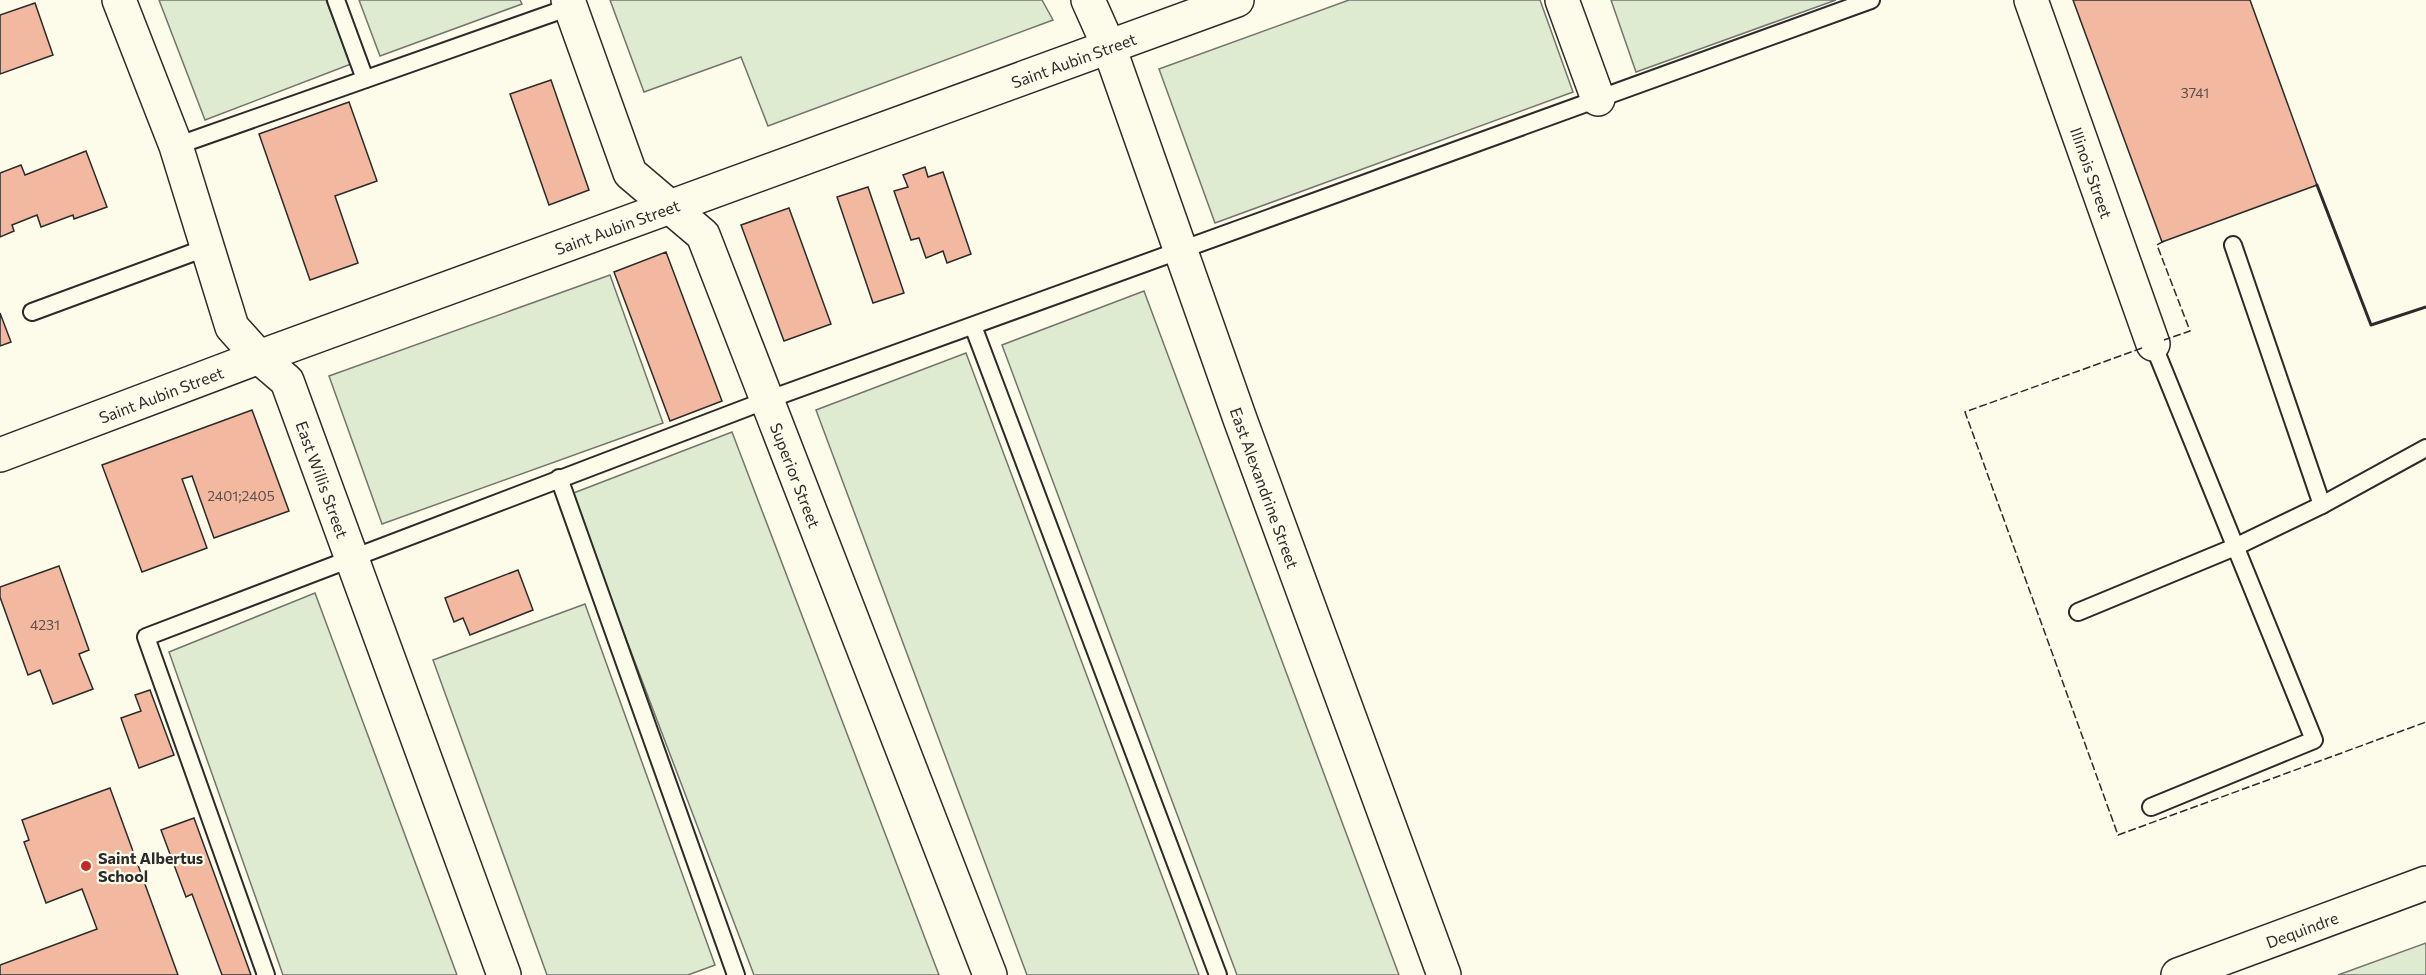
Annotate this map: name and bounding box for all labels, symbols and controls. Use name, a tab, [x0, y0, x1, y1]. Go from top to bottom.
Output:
street label: Saint Aubin Street	[1008, 28, 1139, 91]
house number: 3741	[2181, 84, 2209, 101]
street label: Illinois Street	[2067, 124, 2117, 221]
street label: Saint Aubin Street	[552, 195, 682, 258]
street label: Saint Aubin Street	[96, 362, 226, 426]
street label: East Alexandrine Street	[1227, 405, 1304, 571]
street label: East Willis Street	[293, 418, 353, 541]
street label: Superior Street	[767, 420, 825, 531]
house number: 2401;2405	[207, 487, 275, 504]
house number: 4231	[30, 616, 60, 633]
place label: Saint Albertus School	[98, 848, 203, 885]
marker: Saint Albertus School	[79, 859, 93, 873]
street label: Dequindre	[2263, 907, 2341, 951]

